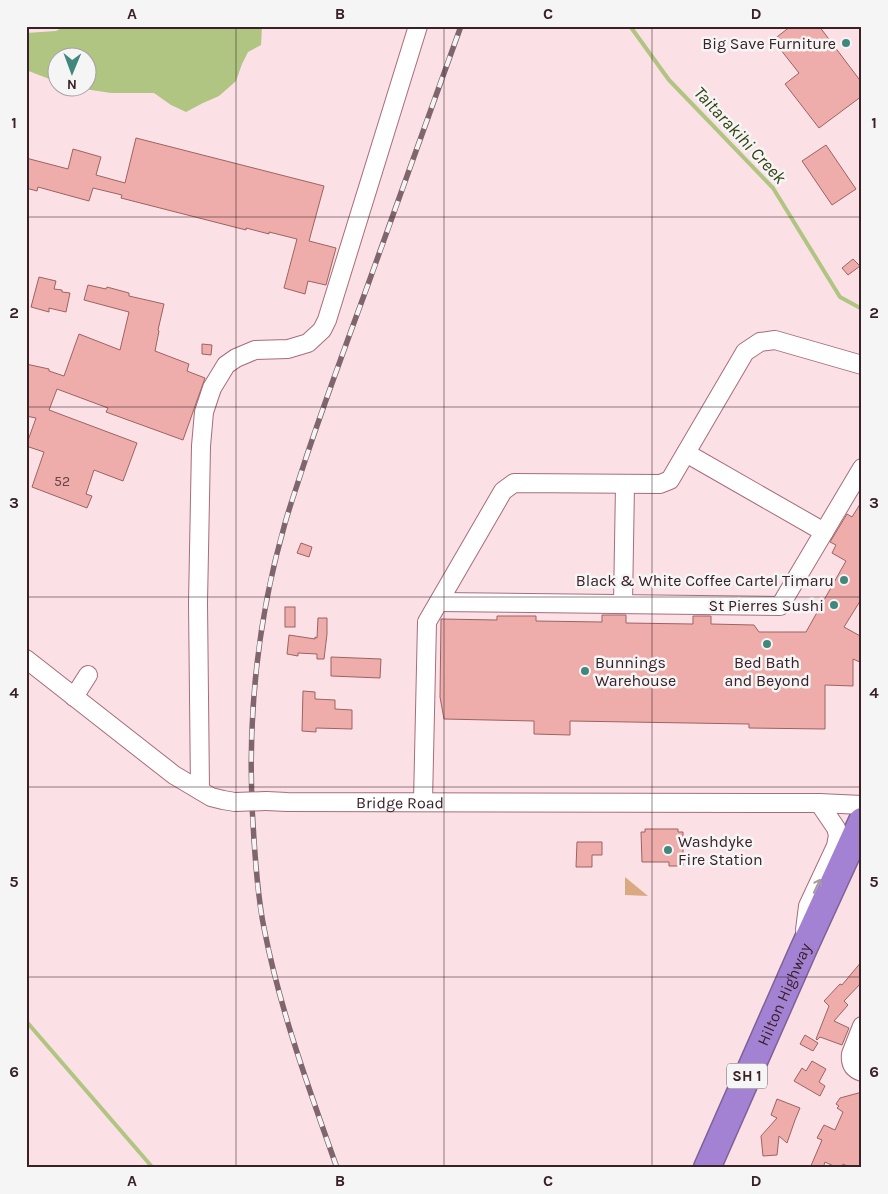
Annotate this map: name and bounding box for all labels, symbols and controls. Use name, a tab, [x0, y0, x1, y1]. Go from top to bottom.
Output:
text: A	[127, 4, 137, 23]
text: B	[335, 4, 345, 23]
text: C	[543, 4, 553, 23]
text: D	[751, 4, 762, 23]
place label: Big Save Furniture	[702, 34, 836, 53]
marker: Big Save Furniture	[840, 37, 852, 49]
north arrow	[48, 48, 98, 98]
text: N	[67, 76, 77, 93]
water label: Taitarakihi Creek	[689, 82, 791, 189]
text: 1	[11, 113, 17, 132]
text: 1	[871, 113, 877, 132]
text: 2	[9, 303, 19, 322]
text: 2	[869, 303, 879, 322]
house number: 52	[54, 473, 70, 490]
text: 3	[9, 493, 19, 512]
text: 3	[869, 493, 879, 512]
place label: Black & White Coffee Cartel Timaru	[576, 571, 834, 590]
marker: Black & White Coffee Cartel Timaru	[838, 574, 850, 586]
place label: St Pierres Sushi	[708, 596, 824, 615]
marker: St Pierres Sushi	[828, 599, 840, 611]
marker: Bed Bath and Beyond	[761, 638, 773, 650]
place label: Bunnings Warehouse	[595, 653, 676, 690]
place label: Bed Bath and Beyond	[724, 653, 810, 690]
marker: Bunnings Warehouse	[579, 665, 591, 677]
text: 4	[9, 683, 19, 702]
text: 4	[869, 683, 879, 702]
street label: Bridge Road	[356, 793, 444, 812]
place label: Washdyke Fire Station	[678, 832, 763, 869]
marker: Washdyke Fire Station	[662, 844, 674, 856]
text: 5	[9, 872, 19, 891]
text: 5	[869, 872, 879, 891]
one-way arrow	[813, 879, 823, 894]
street label: Hilton Highway	[753, 939, 815, 1049]
text: 6	[9, 1062, 19, 1081]
text: 6	[869, 1062, 879, 1081]
road number: SH 1	[727, 1064, 767, 1088]
text: A	[127, 1171, 137, 1190]
text: B	[335, 1171, 345, 1190]
text: C	[543, 1171, 553, 1190]
text: D	[751, 1171, 762, 1190]

